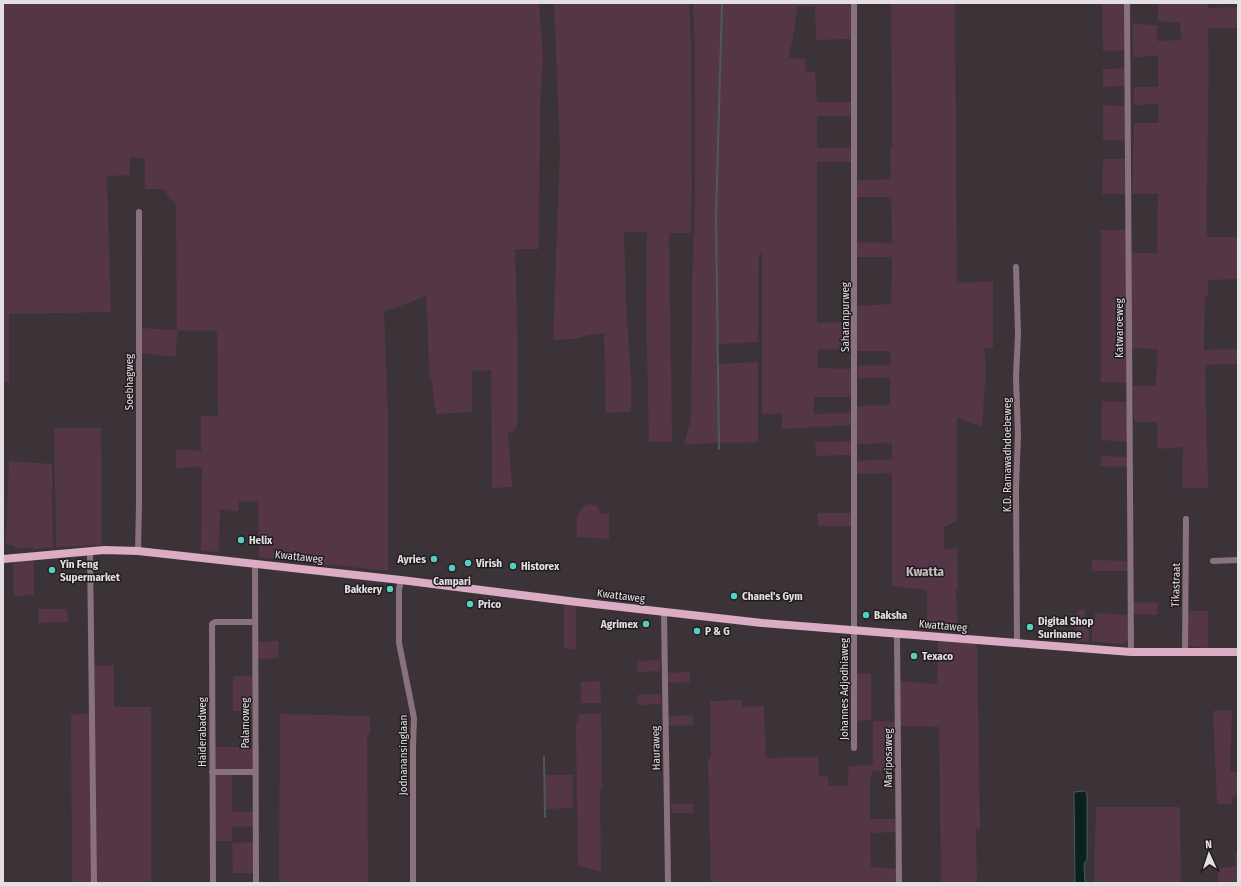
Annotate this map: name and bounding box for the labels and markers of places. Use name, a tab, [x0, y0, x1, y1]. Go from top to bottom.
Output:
place label: Helix	[249, 534, 273, 547]
marker: Helix	[236, 535, 246, 545]
place label: Ayries	[397, 553, 426, 566]
marker: Ayries	[429, 554, 439, 564]
place label: Virish	[475, 557, 502, 570]
place label: Yin Feng Supermarket	[59, 558, 120, 584]
marker: Virish	[463, 558, 473, 568]
place label: Historex	[521, 560, 560, 573]
marker: Historex	[508, 561, 518, 571]
marker: Campari	[447, 563, 457, 573]
marker: Yin Feng Supermarket	[47, 565, 57, 575]
place label: Campari	[433, 575, 471, 588]
place label: Bakkery	[344, 583, 383, 596]
marker: Bakkery	[385, 584, 395, 594]
place label: Chanel's Gym	[742, 590, 803, 603]
marker: Chanel's Gym	[729, 591, 739, 601]
place label: Prico	[478, 598, 501, 611]
marker: Prico	[465, 599, 475, 609]
place label: Baksha	[874, 609, 908, 622]
marker: Baksha	[861, 610, 871, 620]
place label: Digital Shop Suriname	[1038, 615, 1093, 641]
place label: Agrimex	[600, 618, 639, 631]
marker: Agrimex	[641, 619, 651, 629]
marker: Digital Shop Suriname	[1025, 622, 1035, 632]
place label: P & G	[705, 625, 730, 638]
marker: P & G	[692, 626, 702, 636]
place label: Texaco	[922, 650, 953, 663]
marker: Texaco	[909, 651, 919, 661]

